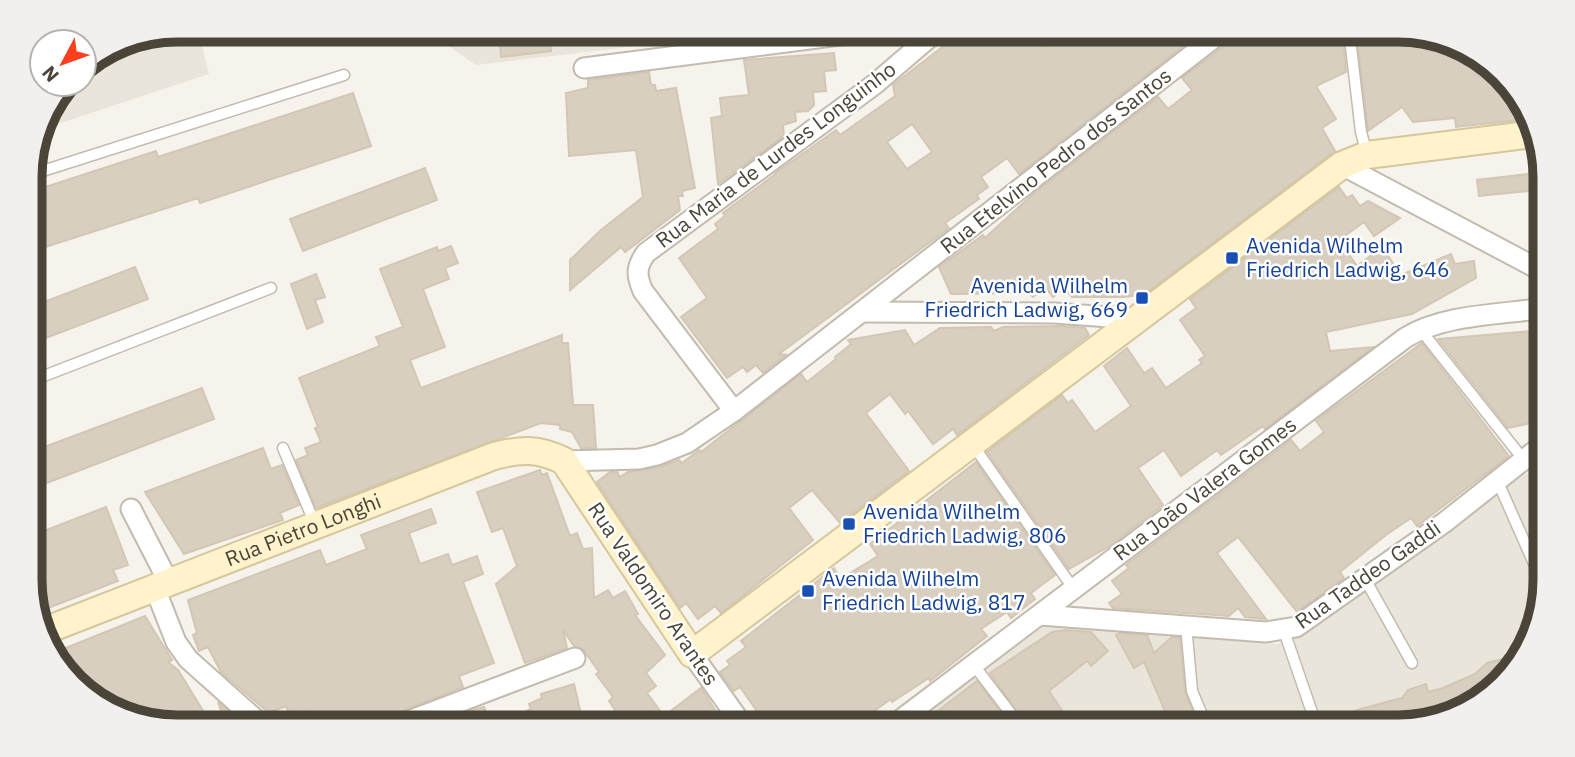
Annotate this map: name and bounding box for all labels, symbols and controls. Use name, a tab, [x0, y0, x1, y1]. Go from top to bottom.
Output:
north arrow	[28, 28, 98, 98]
street label: Rua Maria de Lurdes Longuinho	[650, 55, 901, 254]
text: N	[37, 61, 64, 87]
street label: Rua Etelvino Pedro dos Santos	[934, 61, 1177, 259]
place label: Avenida Wilhelm Friedrich Ladwig, 646	[1246, 231, 1450, 283]
marker: Avenida Wilhelm Friedrich Ladwig, 646	[1224, 250, 1240, 266]
place label: Avenida Wilhelm Friedrich Ladwig, 669	[925, 271, 1128, 323]
marker: Avenida Wilhelm Friedrich Ladwig, 669	[1134, 290, 1150, 306]
street label: Rua João Valera Gomes	[1107, 410, 1302, 566]
street label: Rua Pietro Longhi	[221, 486, 385, 572]
street label: Rua Valdomiro Arantes	[582, 496, 726, 691]
place label: Avenida Wilhelm Friedrich Ladwig, 806	[863, 497, 1067, 549]
street label: Rua Taddeo Gaddi	[1289, 514, 1446, 635]
marker: Avenida Wilhelm Friedrich Ladwig, 806	[841, 516, 857, 532]
place label: Avenida Wilhelm Friedrich Ladwig, 817	[822, 564, 1026, 616]
marker: Avenida Wilhelm Friedrich Ladwig, 817	[800, 583, 816, 599]

